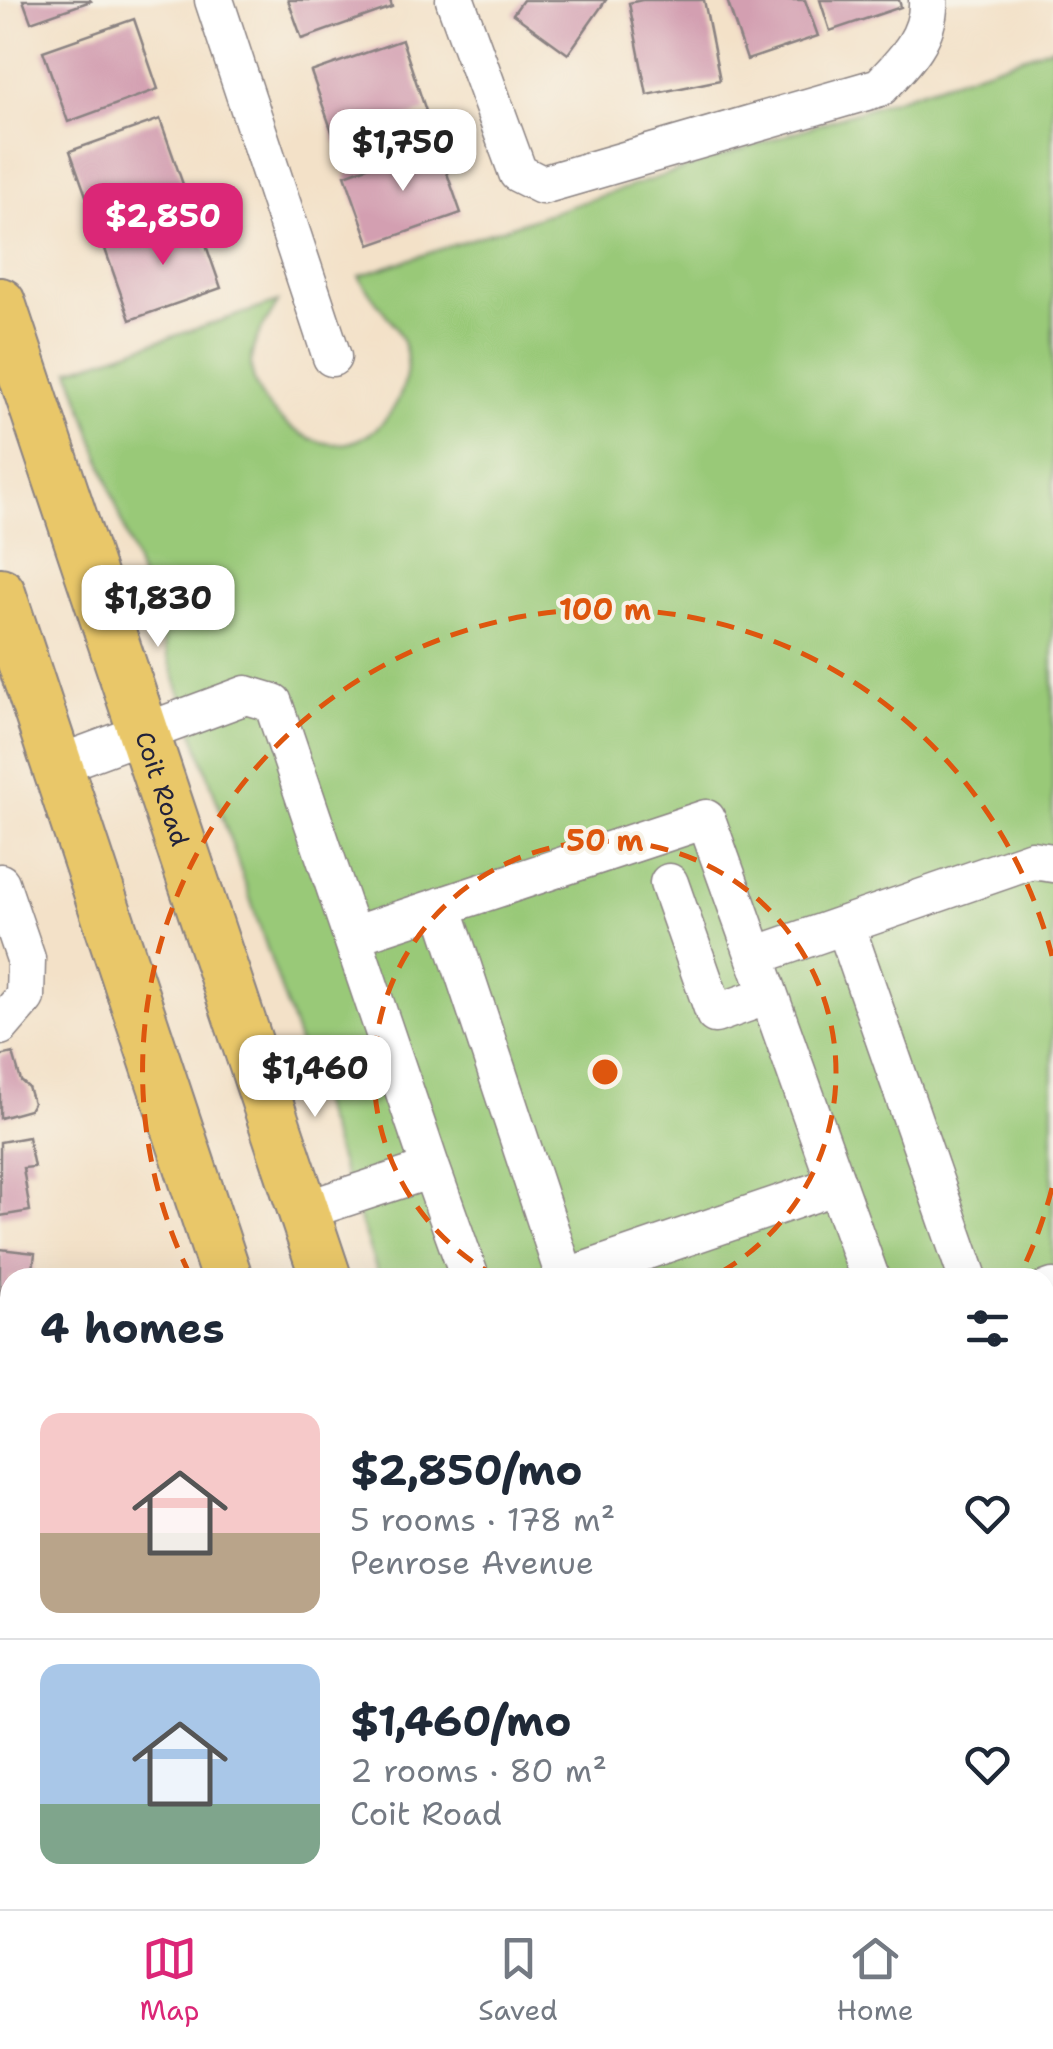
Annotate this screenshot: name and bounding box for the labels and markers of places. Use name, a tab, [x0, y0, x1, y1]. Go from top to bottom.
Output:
pin: $1,750	[322, 109, 484, 194]
pin: $2,850	[82, 183, 244, 268]
pin: $1,830	[77, 565, 239, 650]
pin: $1,460	[234, 1035, 396, 1120]
centre of rings	[587, 1054, 623, 1090]

